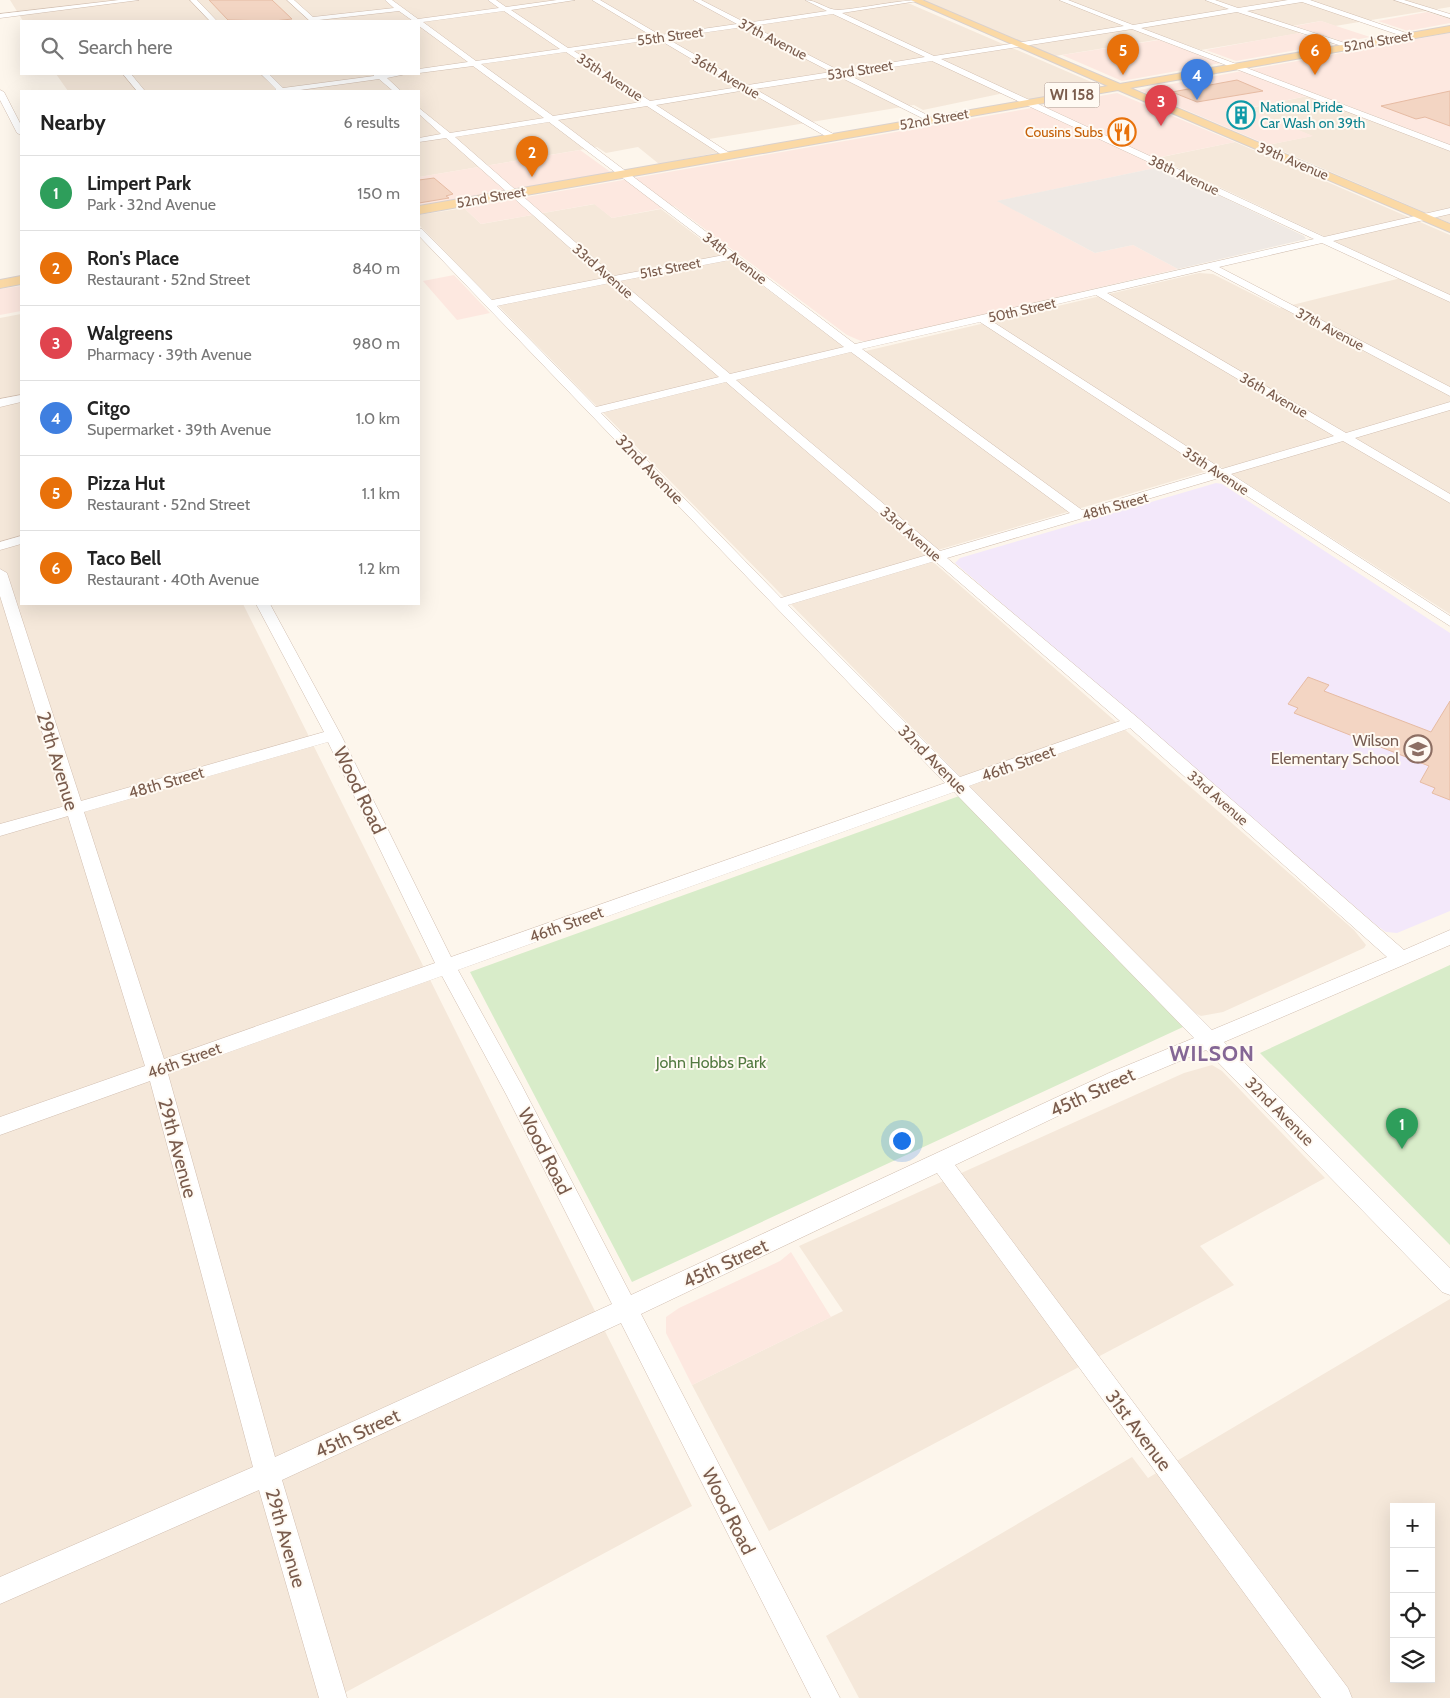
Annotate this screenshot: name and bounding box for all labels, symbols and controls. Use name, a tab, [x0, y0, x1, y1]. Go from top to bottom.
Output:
street label: 37th Avenue	[736, 14, 810, 64]
search box	[20, 20, 420, 75]
street label: 55th Street	[636, 22, 704, 50]
street label: 52nd Street	[1342, 26, 1414, 56]
icon: search	[38, 34, 66, 62]
pin: 5	[1107, 34, 1139, 75]
pin: 6	[1299, 34, 1331, 75]
text: Search here	[78, 36, 172, 59]
street label: 35th Avenue	[574, 49, 646, 105]
street label: 36th Avenue	[689, 49, 763, 103]
street label: 53rd Street	[826, 56, 894, 84]
pin: 4	[1181, 59, 1213, 100]
road number: WI 158	[1044, 82, 1100, 108]
pin: 3	[1145, 85, 1177, 126]
place label: National Pride Car Wash on 39th	[1260, 98, 1365, 132]
building icon: National Pride Car Wash on 39th	[1226, 100, 1256, 130]
street label: 52nd Street	[898, 104, 970, 134]
text: Nearby	[40, 110, 106, 135]
text: 6 results	[344, 113, 400, 132]
restaurant icon: Cousins Subs	[1107, 117, 1137, 147]
place label: Cousins Subs	[1025, 123, 1103, 141]
pin: 2	[516, 136, 548, 177]
street label: 39th Avenue	[1255, 138, 1331, 184]
street label: 38th Avenue	[1146, 151, 1222, 199]
text: Limpert Park	[87, 172, 191, 195]
street label: 52nd Street	[455, 182, 527, 212]
text: 1	[53, 184, 59, 203]
text: 150 m	[357, 184, 400, 203]
text: Park · 32nd Avenue	[87, 195, 216, 214]
street label: 34th Avenue	[699, 228, 771, 288]
street label: 33rd Avenue	[569, 240, 637, 302]
text: Ron's Place	[87, 247, 179, 270]
street label: 51st Street	[638, 253, 702, 283]
text: 2	[52, 259, 60, 278]
text: 840 m	[352, 259, 400, 278]
text: Restaurant · 52nd Street	[87, 270, 250, 289]
street label: 50th Street	[986, 293, 1058, 327]
street label: 37th Avenue	[1293, 304, 1367, 354]
text: Walgreens	[87, 322, 173, 345]
text: 3	[52, 334, 60, 353]
text: 980 m	[352, 334, 400, 353]
text: Pharmacy · 39th Avenue	[87, 345, 252, 364]
street label: 36th Avenue	[1237, 368, 1311, 422]
text: Citgo	[87, 397, 130, 420]
text: 4	[51, 409, 61, 428]
text: 1.0 km	[356, 409, 400, 428]
text: Supermarket · 39th Avenue	[87, 420, 271, 439]
street label: 32nd Avenue	[612, 431, 687, 508]
street label: 35th Avenue	[1180, 443, 1252, 499]
text: Pizza Hut	[87, 472, 165, 495]
text: 5	[52, 484, 60, 503]
text: 1.1 km	[362, 484, 400, 503]
street label: 48th Street	[1080, 488, 1150, 524]
text: Restaurant · 52nd Street	[87, 495, 250, 514]
street label: 33rd Avenue	[877, 503, 945, 565]
text: Taco Bell	[87, 547, 161, 570]
text: 6	[52, 559, 61, 578]
text: 1.2 km	[358, 559, 400, 578]
text: Restaurant · 40th Avenue	[87, 570, 259, 589]
street label: 29th Avenue	[32, 709, 84, 814]
street label: 32nd Avenue	[894, 721, 971, 798]
place label: Wilson Elementary School	[1271, 731, 1399, 768]
school or university icon: Wilson Elementary School	[1403, 734, 1433, 764]
street label: 46th Street	[979, 741, 1058, 786]
street label: Wood Road	[329, 743, 391, 838]
street label: 48th Street	[126, 762, 207, 802]
street label: 33rd Avenue	[1184, 767, 1252, 829]
street label: 46th Street	[527, 902, 606, 947]
street label: 46th Street	[145, 1038, 224, 1083]
district label: WILSON	[1169, 1041, 1255, 1066]
park label: John Hobbs Park	[655, 1053, 767, 1072]
street label: 45th Street	[1046, 1063, 1139, 1122]
street label: 32nd Avenue	[1241, 1073, 1318, 1150]
street label: 29th Avenue	[153, 1096, 202, 1201]
street label: Wood Road	[513, 1104, 576, 1198]
pin: 1	[1386, 1108, 1418, 1149]
your location	[889, 1128, 915, 1154]
street label: 45th Street	[679, 1234, 772, 1293]
street label: 31st Avenue	[1101, 1385, 1177, 1475]
street label: 45th Street	[311, 1404, 404, 1463]
street label: Wood Road	[697, 1464, 760, 1558]
street label: 29th Avenue	[260, 1486, 311, 1591]
map controls	[1390, 1503, 1435, 1683]
button: +	[1390, 1503, 1435, 1548]
button: −	[1390, 1548, 1435, 1593]
button: locate	[1390, 1593, 1435, 1638]
button: layers	[1390, 1638, 1435, 1683]

